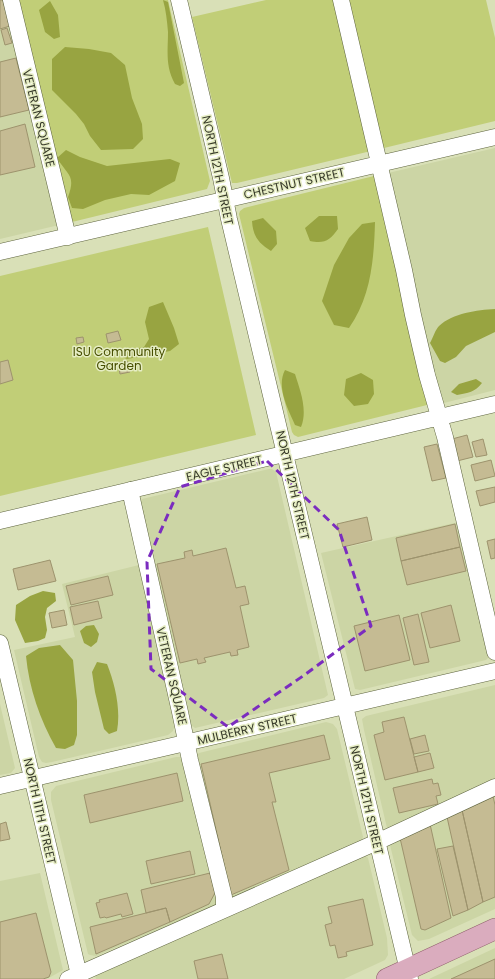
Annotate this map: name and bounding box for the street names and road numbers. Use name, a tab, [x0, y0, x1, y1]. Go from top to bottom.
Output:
street label: VETERAN SQUARE	[19, 67, 59, 169]
street label: NORTH 12TH STREET	[198, 114, 238, 227]
street label: CHESTNUT STREET	[242, 163, 347, 203]
street label: NORTH 12TH STREET	[272, 429, 314, 542]
street label: EAGLE STREET	[184, 451, 264, 485]
street label: VETERAN SQUARE	[152, 625, 192, 727]
street label: MULBERRY STREET	[196, 709, 299, 749]
street label: NORTH 12TH STREET	[346, 744, 388, 857]
street label: NORTH 11TH STREET	[20, 756, 61, 866]

